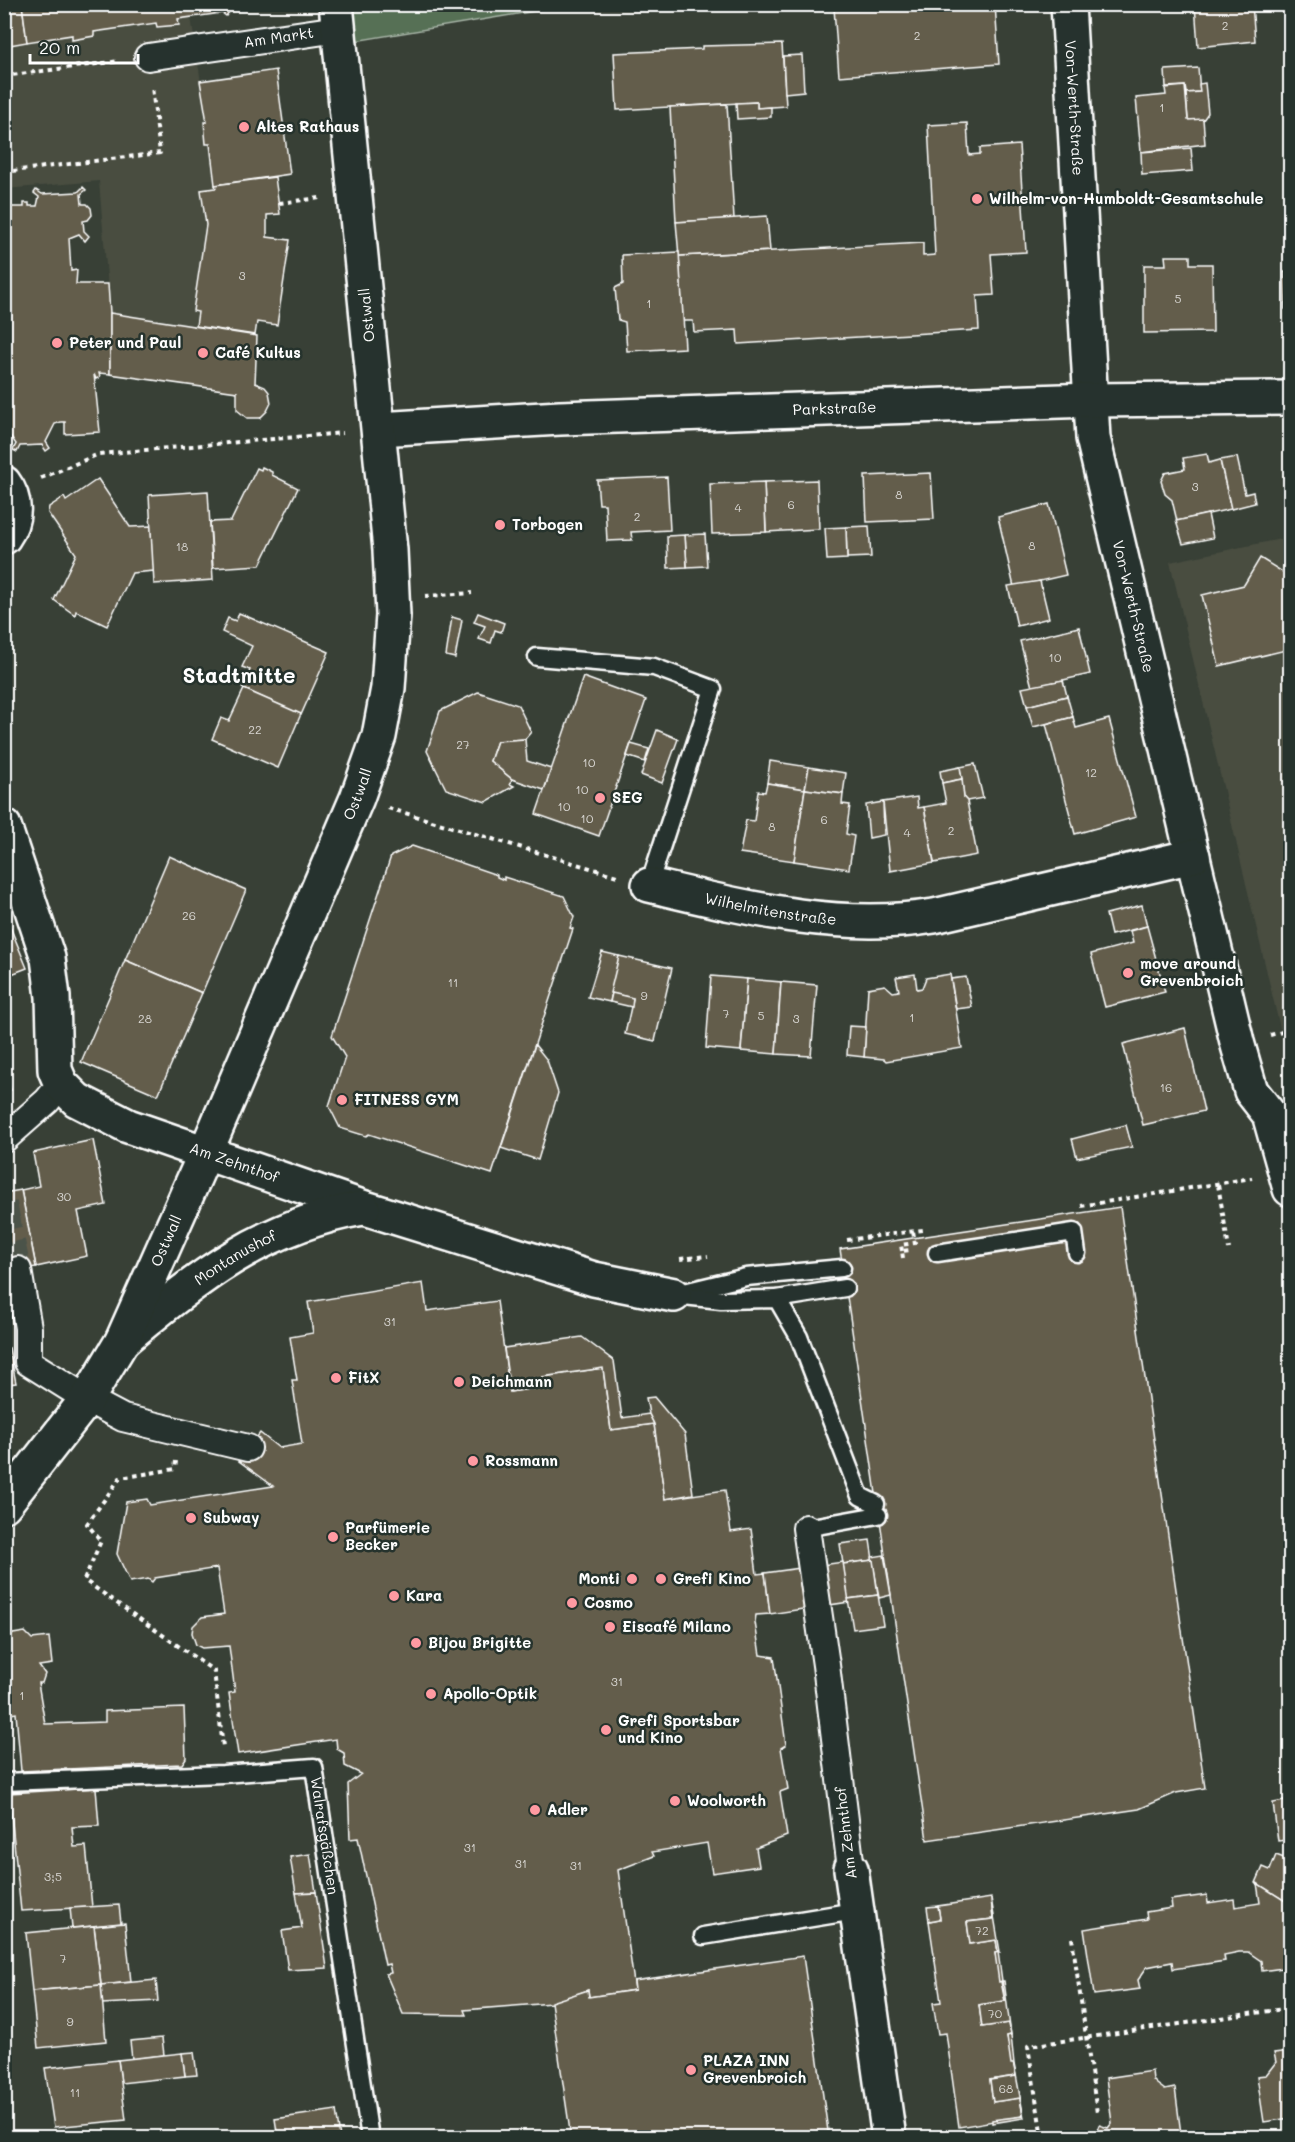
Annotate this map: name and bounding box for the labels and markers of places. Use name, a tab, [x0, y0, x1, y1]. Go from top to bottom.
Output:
place label: Altes Rathaus	[256, 116, 359, 136]
marker: Altes Rathaus	[237, 120, 251, 134]
place label: Wilhelm-von-Humboldt-Gesamtschule	[989, 188, 1264, 208]
marker: Wilhelm-von-Humboldt-Gesamtschule	[970, 192, 984, 206]
place label: Peter und Paul	[69, 332, 181, 352]
marker: Peter und Paul	[50, 336, 64, 350]
place label: Café Kultus	[215, 342, 301, 362]
marker: Café Kultus	[196, 346, 210, 360]
place label: Torbogen	[512, 514, 583, 534]
marker: Torbogen	[493, 518, 507, 532]
place label: SEG	[612, 787, 643, 807]
marker: SEG	[593, 791, 607, 805]
place label: move around Grevenbroich	[1140, 953, 1243, 990]
marker: move around Grevenbroich	[1121, 966, 1135, 980]
place label: FITNESS GYM	[354, 1089, 459, 1109]
marker: FITNESS GYM	[335, 1093, 349, 1107]
place label: FitX	[348, 1367, 380, 1387]
marker: FitX	[329, 1371, 343, 1385]
place label: Deichmann	[471, 1371, 552, 1391]
marker: Deichmann	[452, 1375, 466, 1389]
place label: Rossmann	[485, 1450, 558, 1470]
marker: Rossmann	[466, 1454, 480, 1468]
place label: Subway	[203, 1507, 259, 1527]
marker: Subway	[184, 1511, 198, 1525]
place label: Parfümerie Becker	[345, 1517, 430, 1554]
marker: Parfümerie Becker	[326, 1530, 340, 1544]
place label: Monti	[578, 1568, 620, 1588]
place label: Grefi Kino	[673, 1568, 751, 1588]
marker: Monti	[625, 1572, 639, 1586]
marker: Grefi Kino	[654, 1572, 668, 1586]
place label: Kara	[406, 1585, 442, 1605]
marker: Kara	[387, 1589, 401, 1603]
place label: Cosmo	[584, 1592, 633, 1612]
marker: Cosmo	[565, 1596, 579, 1610]
place label: Eiscafé Milano	[622, 1616, 731, 1636]
marker: Eiscafé Milano	[603, 1620, 617, 1634]
place label: Bijou Brigitte	[428, 1632, 531, 1652]
marker: Bijou Brigitte	[409, 1636, 423, 1650]
place label: Apollo-Optik	[443, 1683, 537, 1703]
marker: Apollo-Optik	[424, 1687, 438, 1701]
place label: Grefi Sportsbar und Kino	[618, 1710, 740, 1747]
marker: Grefi Sportsbar und Kino	[599, 1723, 613, 1737]
place label: Woolworth	[687, 1790, 766, 1810]
marker: Woolworth	[668, 1794, 682, 1808]
place label: Adler	[547, 1799, 588, 1819]
marker: Adler	[528, 1803, 542, 1817]
place label: PLAZA INN Grevenbroich	[703, 2050, 806, 2087]
marker: PLAZA INN Grevenbroich	[684, 2063, 698, 2077]

